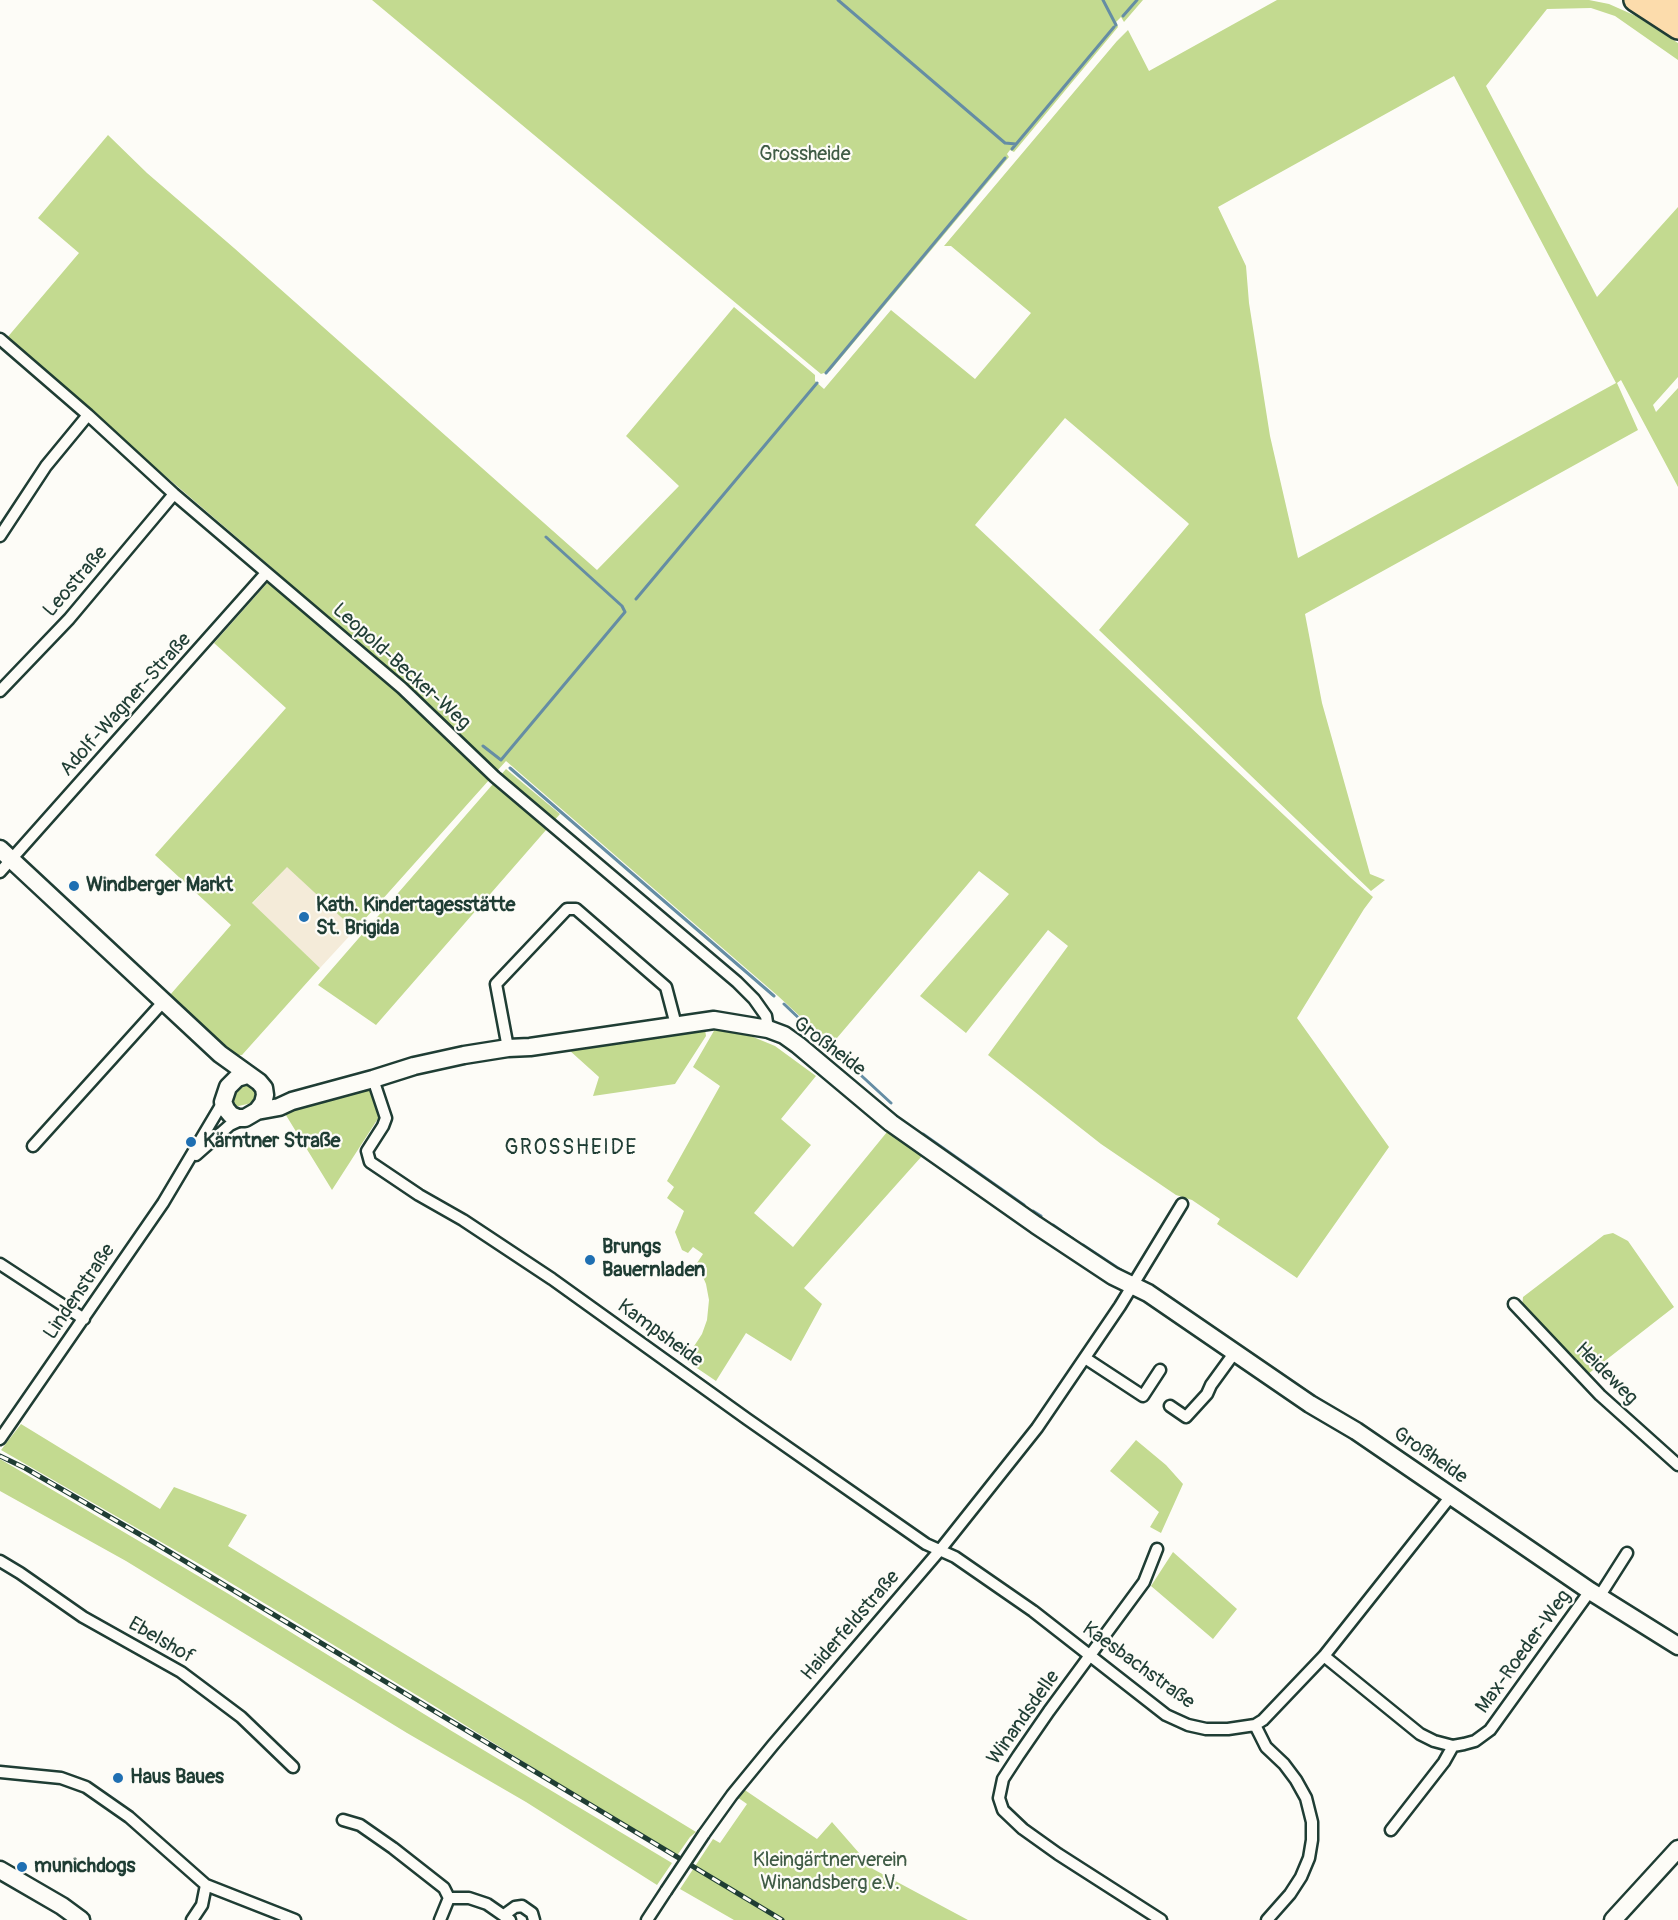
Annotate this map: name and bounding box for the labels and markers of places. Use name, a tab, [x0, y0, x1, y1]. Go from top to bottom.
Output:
place label: Windberger Markt	[86, 874, 233, 898]
marker: Windberger Markt	[67, 879, 81, 893]
place label: Kath. Kindertagesstätte St. Brigida	[316, 894, 515, 941]
marker: Kath. Kindertagesstätte St. Brigida	[297, 910, 311, 924]
place label: Kärntner Straße	[203, 1130, 340, 1154]
marker: Kärntner Straße	[184, 1135, 198, 1149]
place label: Brungs Bauernladen	[602, 1236, 705, 1283]
marker: Brungs Bauernladen	[583, 1253, 597, 1267]
place label: Haus Baues	[130, 1766, 224, 1790]
marker: Haus Baues	[111, 1771, 125, 1785]
place label: munichdogs	[34, 1855, 135, 1879]
marker: munichdogs	[15, 1860, 29, 1874]

